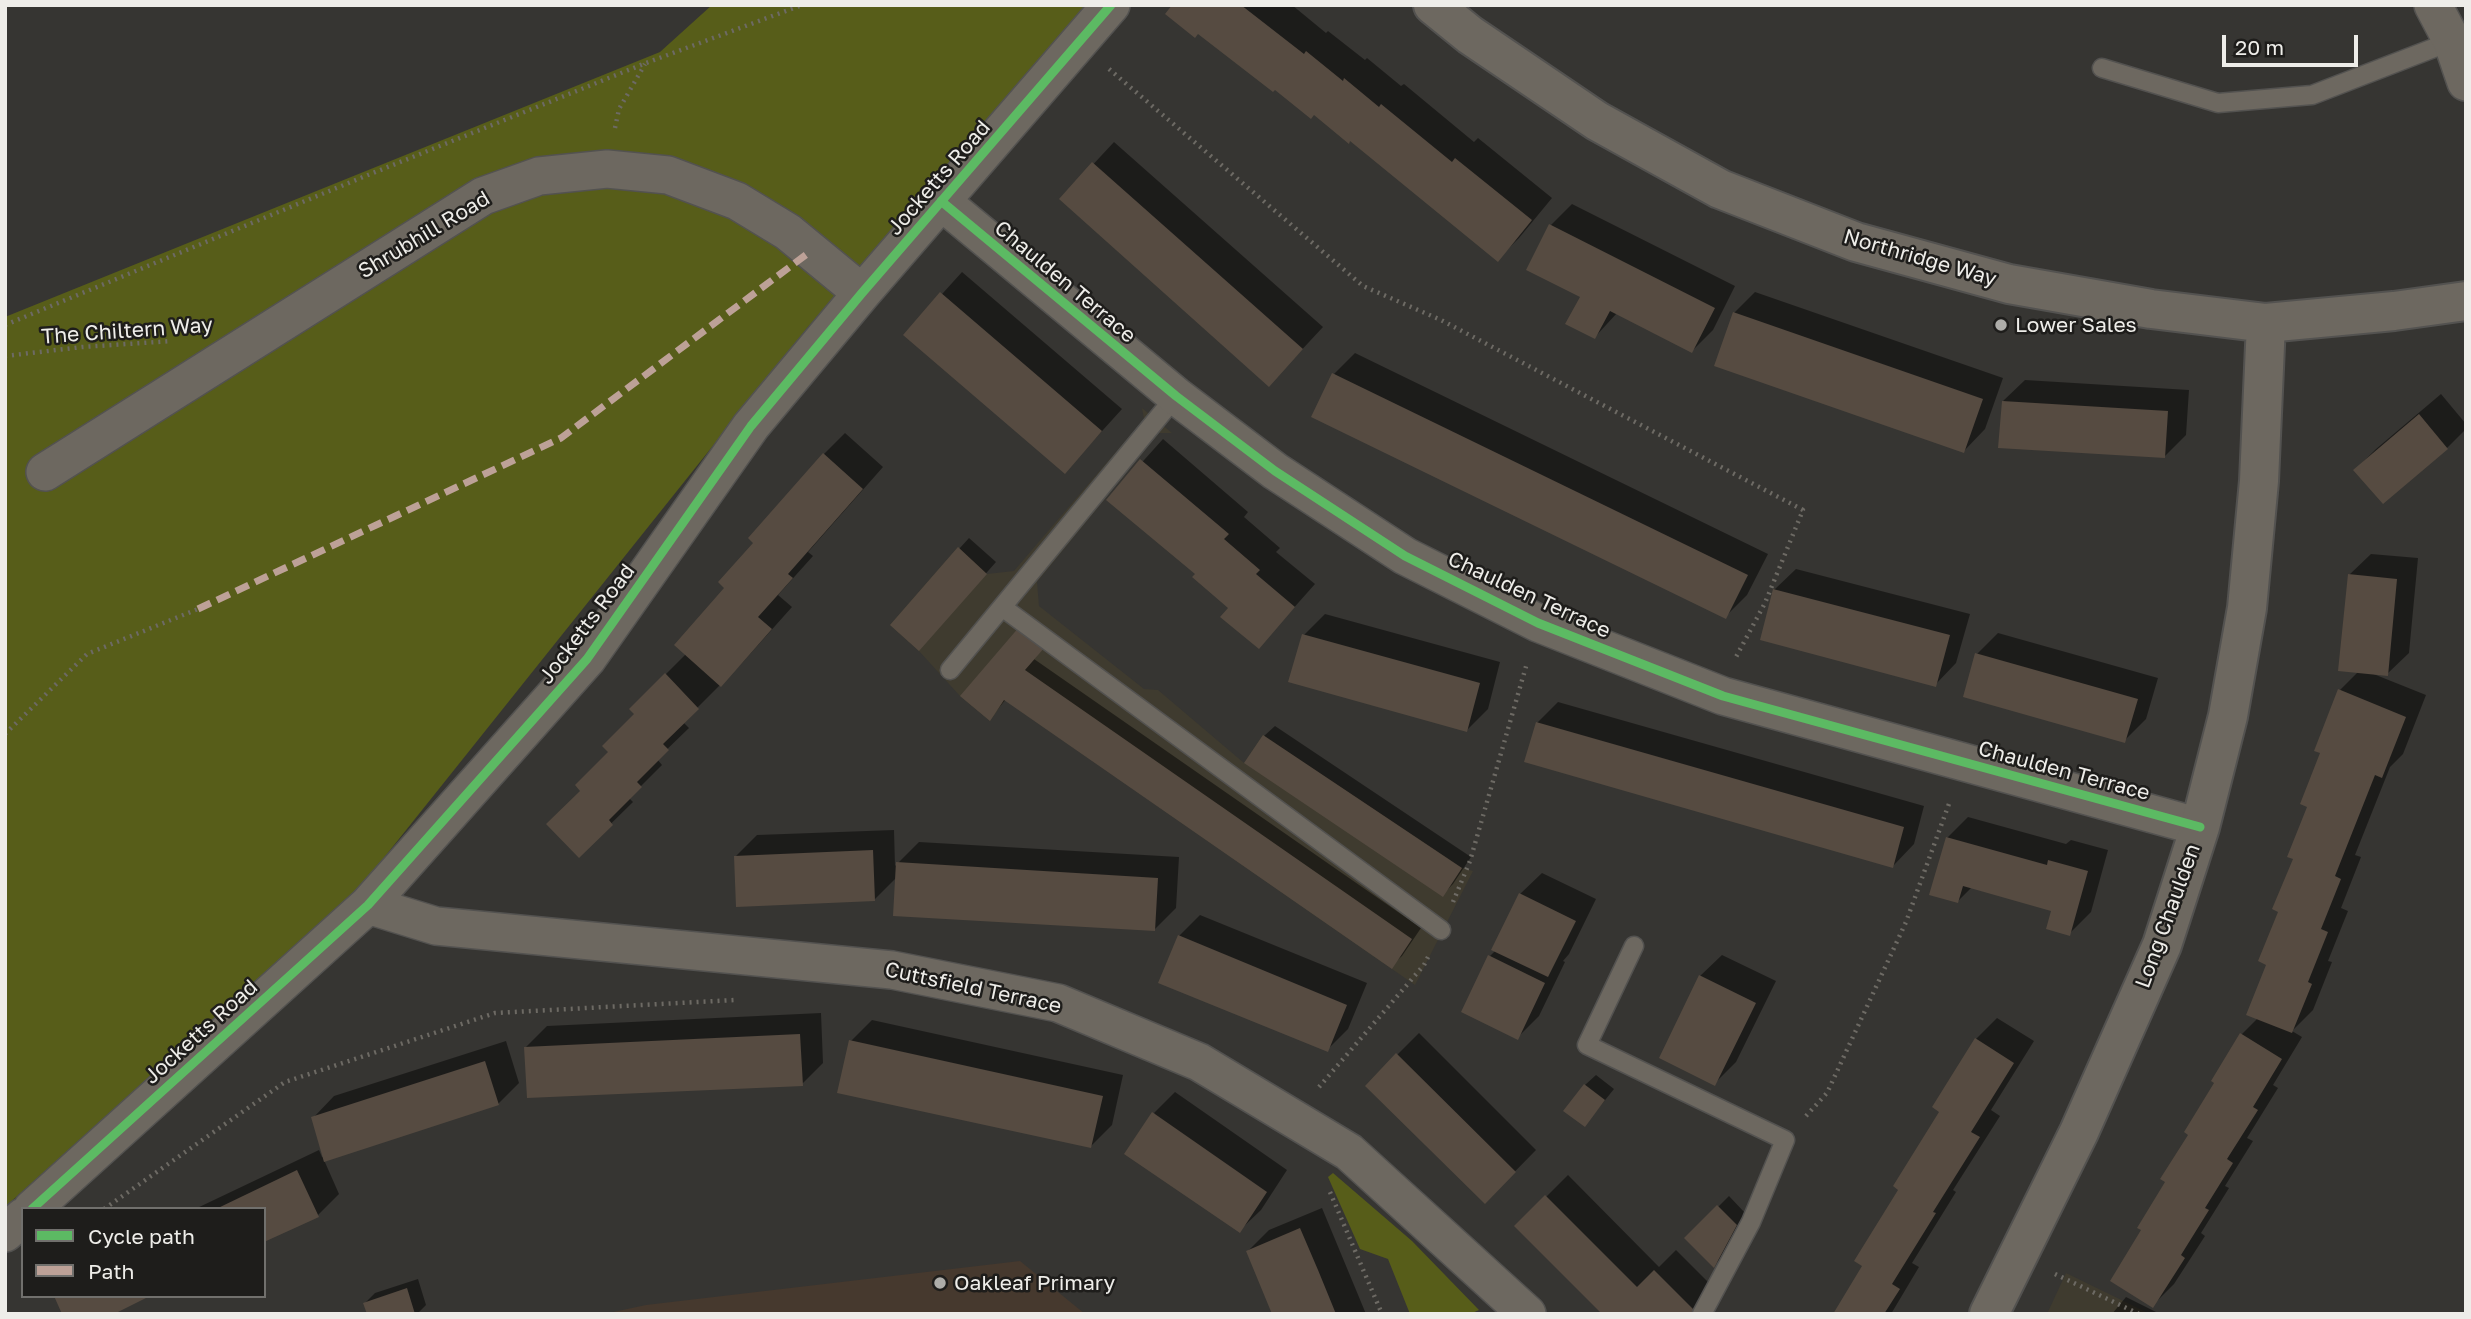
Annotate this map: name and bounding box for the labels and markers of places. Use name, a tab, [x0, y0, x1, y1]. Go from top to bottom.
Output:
place label: Lower Sales	[2015, 312, 2137, 338]
marker: Lower Sales	[1993, 317, 2009, 333]
place label: Oakleaf Primary	[954, 1270, 1115, 1296]
marker: Oakleaf Primary	[932, 1275, 948, 1291]

